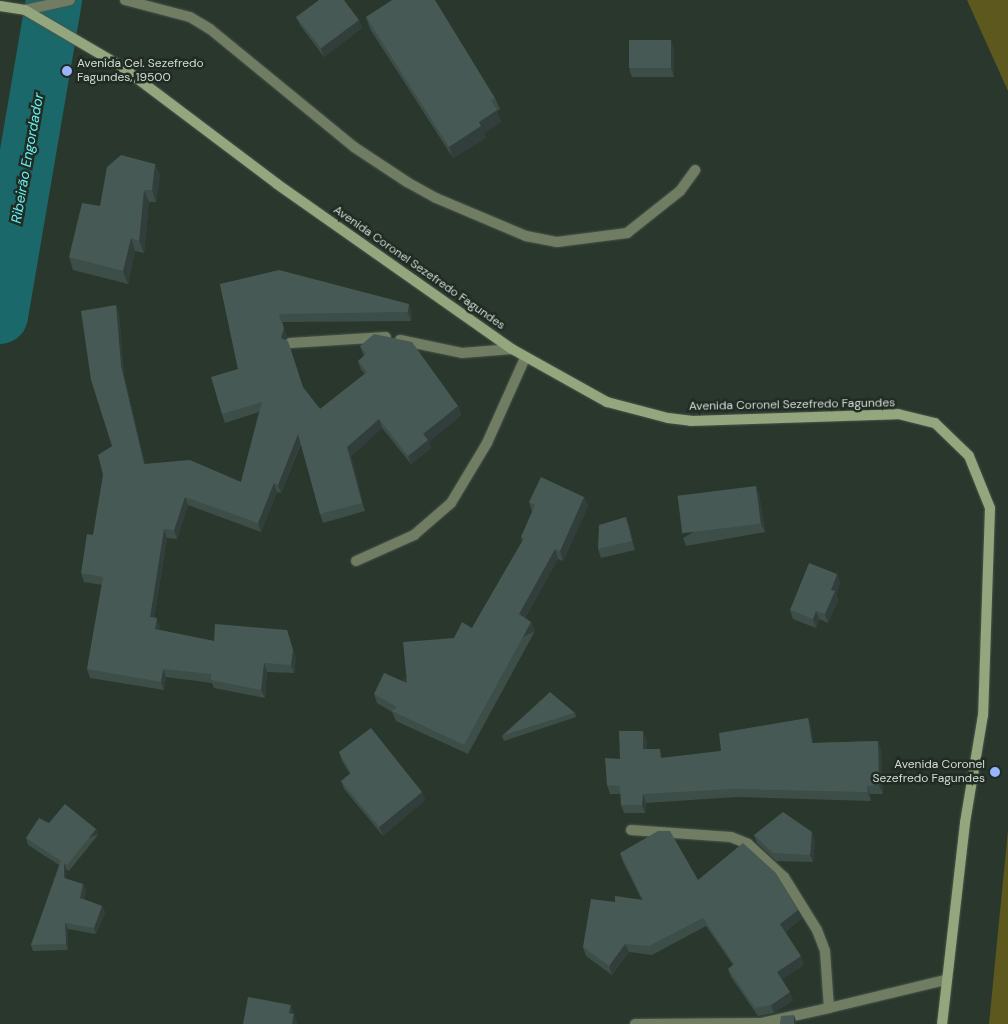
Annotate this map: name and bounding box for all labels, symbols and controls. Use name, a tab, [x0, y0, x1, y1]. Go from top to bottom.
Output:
place label: Avenida Cel. Sezefredo Fagundes, 19500	[77, 57, 204, 85]
marker: Avenida Cel. Sezefredo Fagundes, 19500	[61, 65, 73, 77]
water label: Ribeirão Engordador	[7, 91, 47, 225]
street label: Avenida Coronel Sezefredo Fagundes	[330, 203, 508, 333]
street label: Avenida Coronel Sezefredo Fagundes	[689, 396, 895, 414]
place label: Avenida Coronel Sezefredo Fagundes	[873, 758, 985, 786]
marker: Avenida Coronel Sezefredo Fagundes	[989, 766, 1001, 778]

